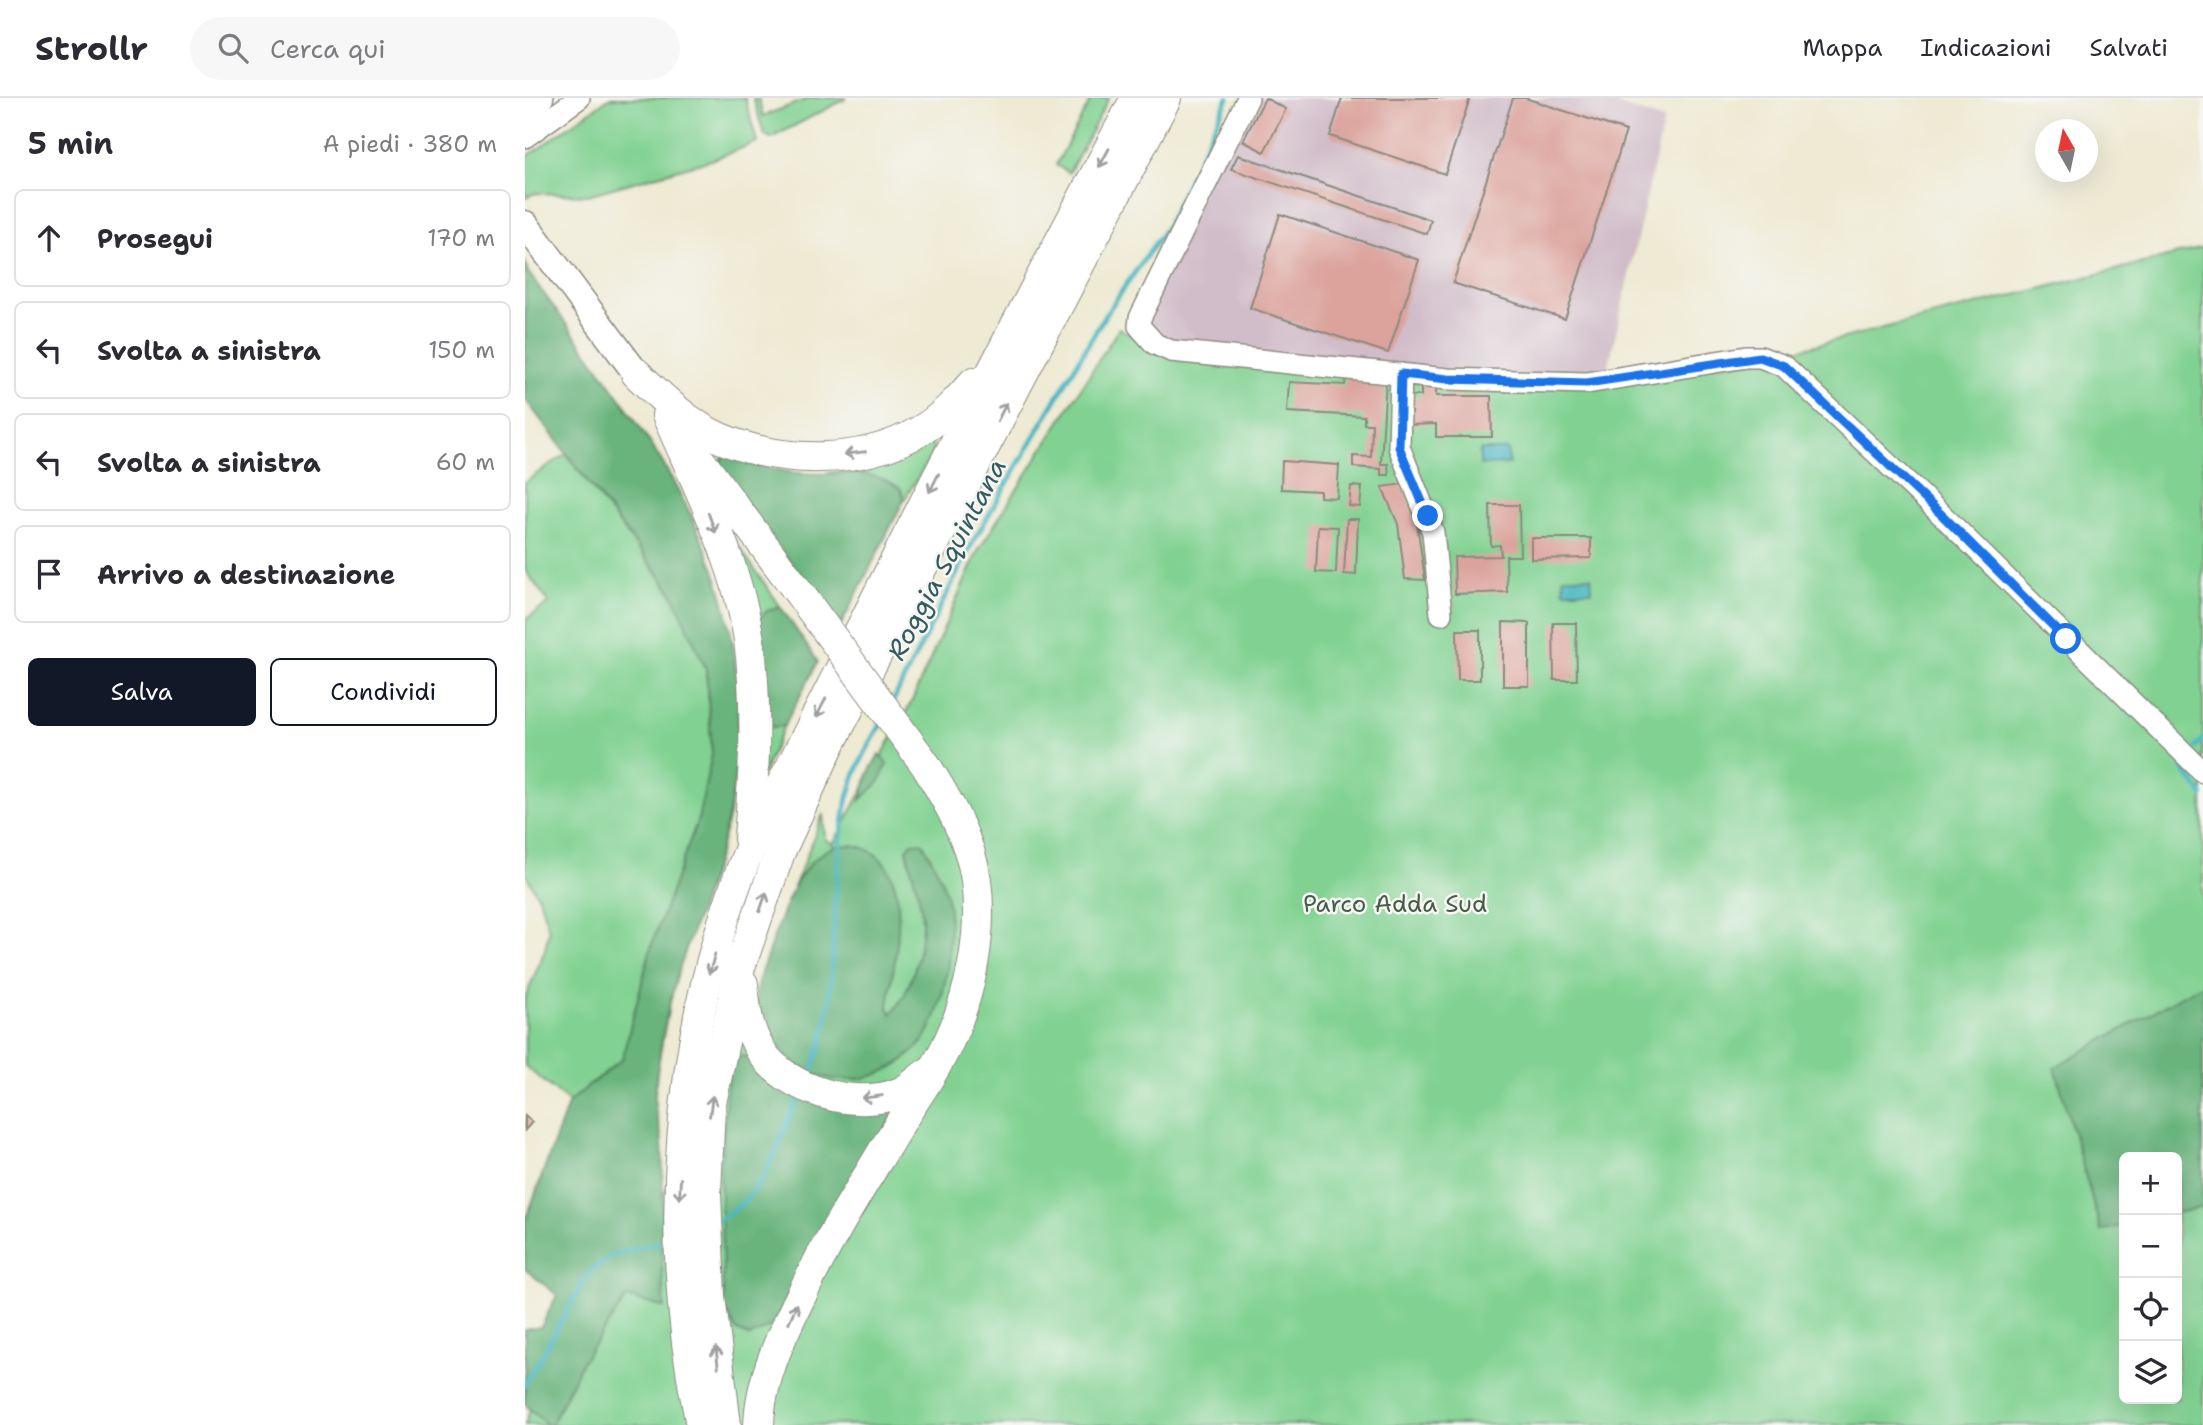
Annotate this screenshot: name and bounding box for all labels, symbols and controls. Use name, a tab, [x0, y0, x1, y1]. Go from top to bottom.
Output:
search box	[190, 17, 680, 80]
text: Strollr	[35, 26, 148, 71]
icon: search	[214, 29, 252, 67]
text: Cerca qui	[270, 31, 386, 66]
text: Mappa	[1802, 32, 1882, 64]
text: Indicazioni	[1920, 32, 2052, 64]
text: Salvati	[2090, 32, 2168, 64]
north arrow	[2035, 119, 2098, 182]
text: 5 min	[28, 123, 113, 164]
text: A piedi · 380 m	[323, 129, 497, 159]
one-way arrow	[1096, 147, 1110, 168]
icon: ahead	[30, 219, 68, 257]
text: Prosegui	[97, 221, 213, 256]
text: 170 m	[427, 223, 495, 253]
icon: left	[30, 331, 68, 369]
text: Svolta a sinistra	[97, 333, 321, 368]
text: 150 m	[428, 335, 495, 365]
one-way arrow	[996, 402, 1010, 423]
icon: left	[30, 443, 68, 481]
text: Svolta a sinistra	[97, 445, 321, 480]
text: 60 m	[436, 447, 495, 477]
one-way arrow	[844, 447, 867, 460]
water label: Roggia Squintana	[878, 452, 1014, 666]
one-way arrow	[927, 472, 941, 493]
route end	[1412, 500, 1443, 531]
one-way arrow	[707, 511, 720, 533]
icon: arrive	[30, 555, 68, 593]
text: Arrivo a destinazione	[97, 557, 395, 592]
route start	[2050, 623, 2081, 654]
button: Salva	[28, 658, 256, 726]
button: Condividi	[270, 658, 497, 726]
one-way arrow	[813, 697, 827, 718]
park label: Parco Adda Sud	[1303, 888, 1487, 920]
one-way arrow	[758, 892, 770, 914]
one-way arrow	[705, 953, 718, 975]
one-way arrow	[861, 1091, 883, 1104]
one-way arrow	[705, 1095, 718, 1118]
map controls	[2119, 1152, 2182, 1404]
button: +	[2119, 1152, 2182, 1215]
one-way arrow	[674, 1177, 687, 1200]
button: −	[2119, 1215, 2182, 1278]
button: locate	[2119, 1278, 2182, 1341]
one-way arrow	[787, 1303, 800, 1325]
button: layers	[2119, 1341, 2182, 1404]
one-way arrow	[711, 1346, 724, 1369]

